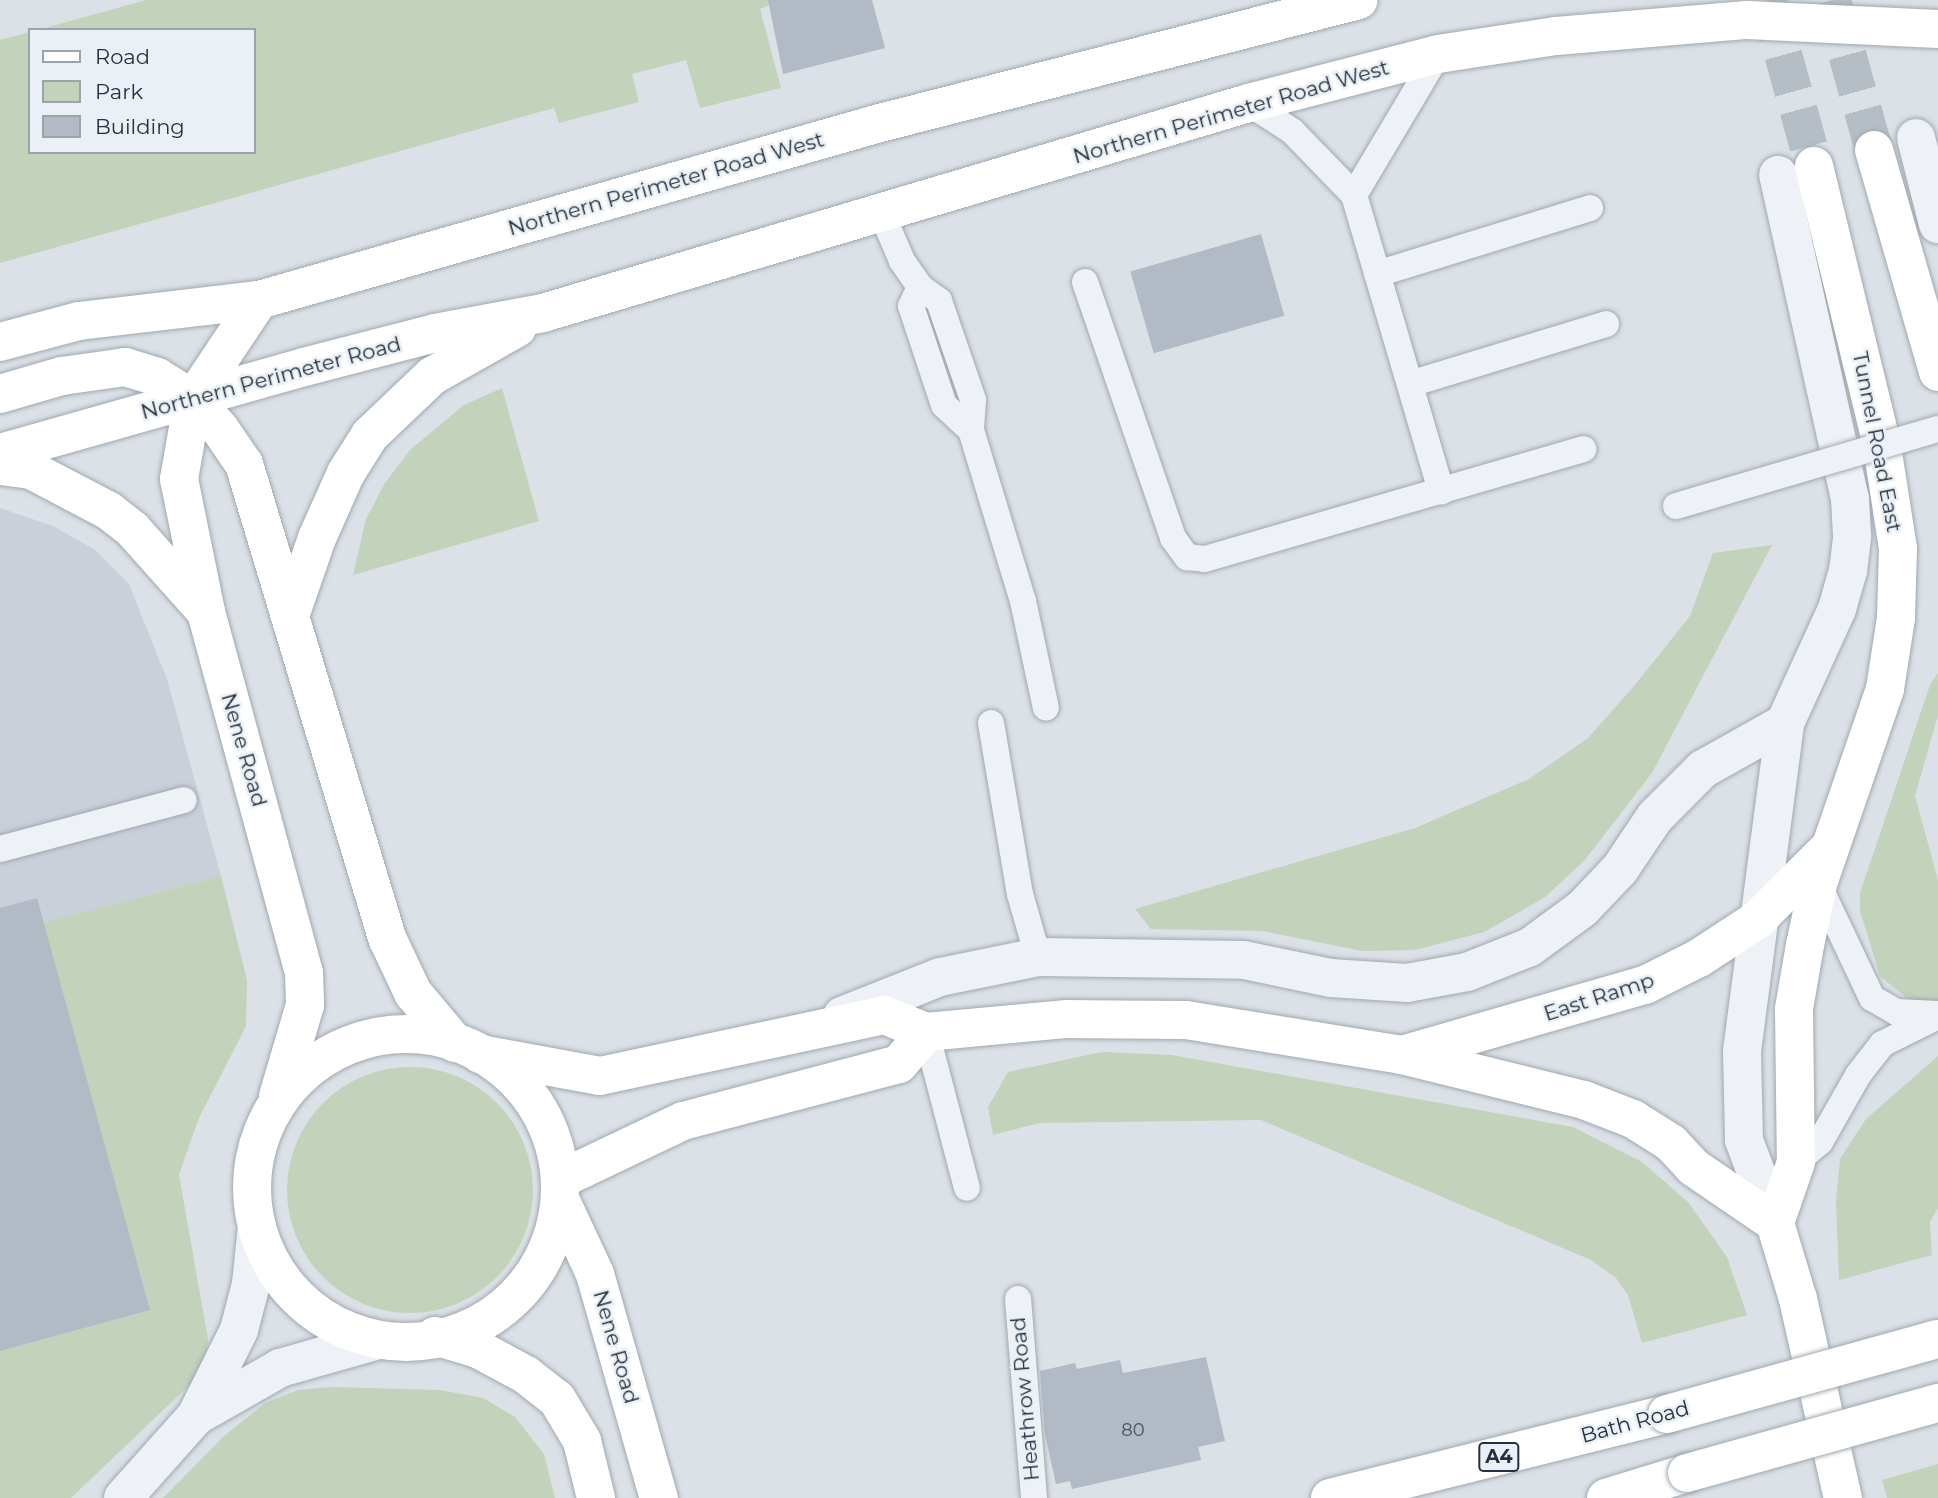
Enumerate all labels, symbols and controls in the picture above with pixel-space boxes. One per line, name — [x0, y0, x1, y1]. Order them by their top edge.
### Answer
legend — [28, 28, 256, 154]
text: Road — [95, 44, 150, 69]
street label: Northern Perimeter Road West — [1070, 55, 1392, 169]
text: Park — [95, 79, 143, 104]
text: Building — [95, 114, 185, 139]
street label: Northern Perimeter Road West — [505, 127, 827, 241]
street label: Northern Perimeter Road — [138, 331, 404, 425]
street label: Tunnel Road East — [1847, 350, 1907, 534]
street label: Nene Road — [216, 690, 272, 810]
street label: East Ramp — [1541, 967, 1657, 1027]
street label: Nene Road — [588, 1287, 644, 1407]
street label: Heathrow Road — [1005, 1316, 1045, 1482]
street label: Bath Road — [1578, 1395, 1692, 1449]
house number: 80 — [1121, 1419, 1145, 1441]
road number: A4 — [1478, 1442, 1520, 1472]

